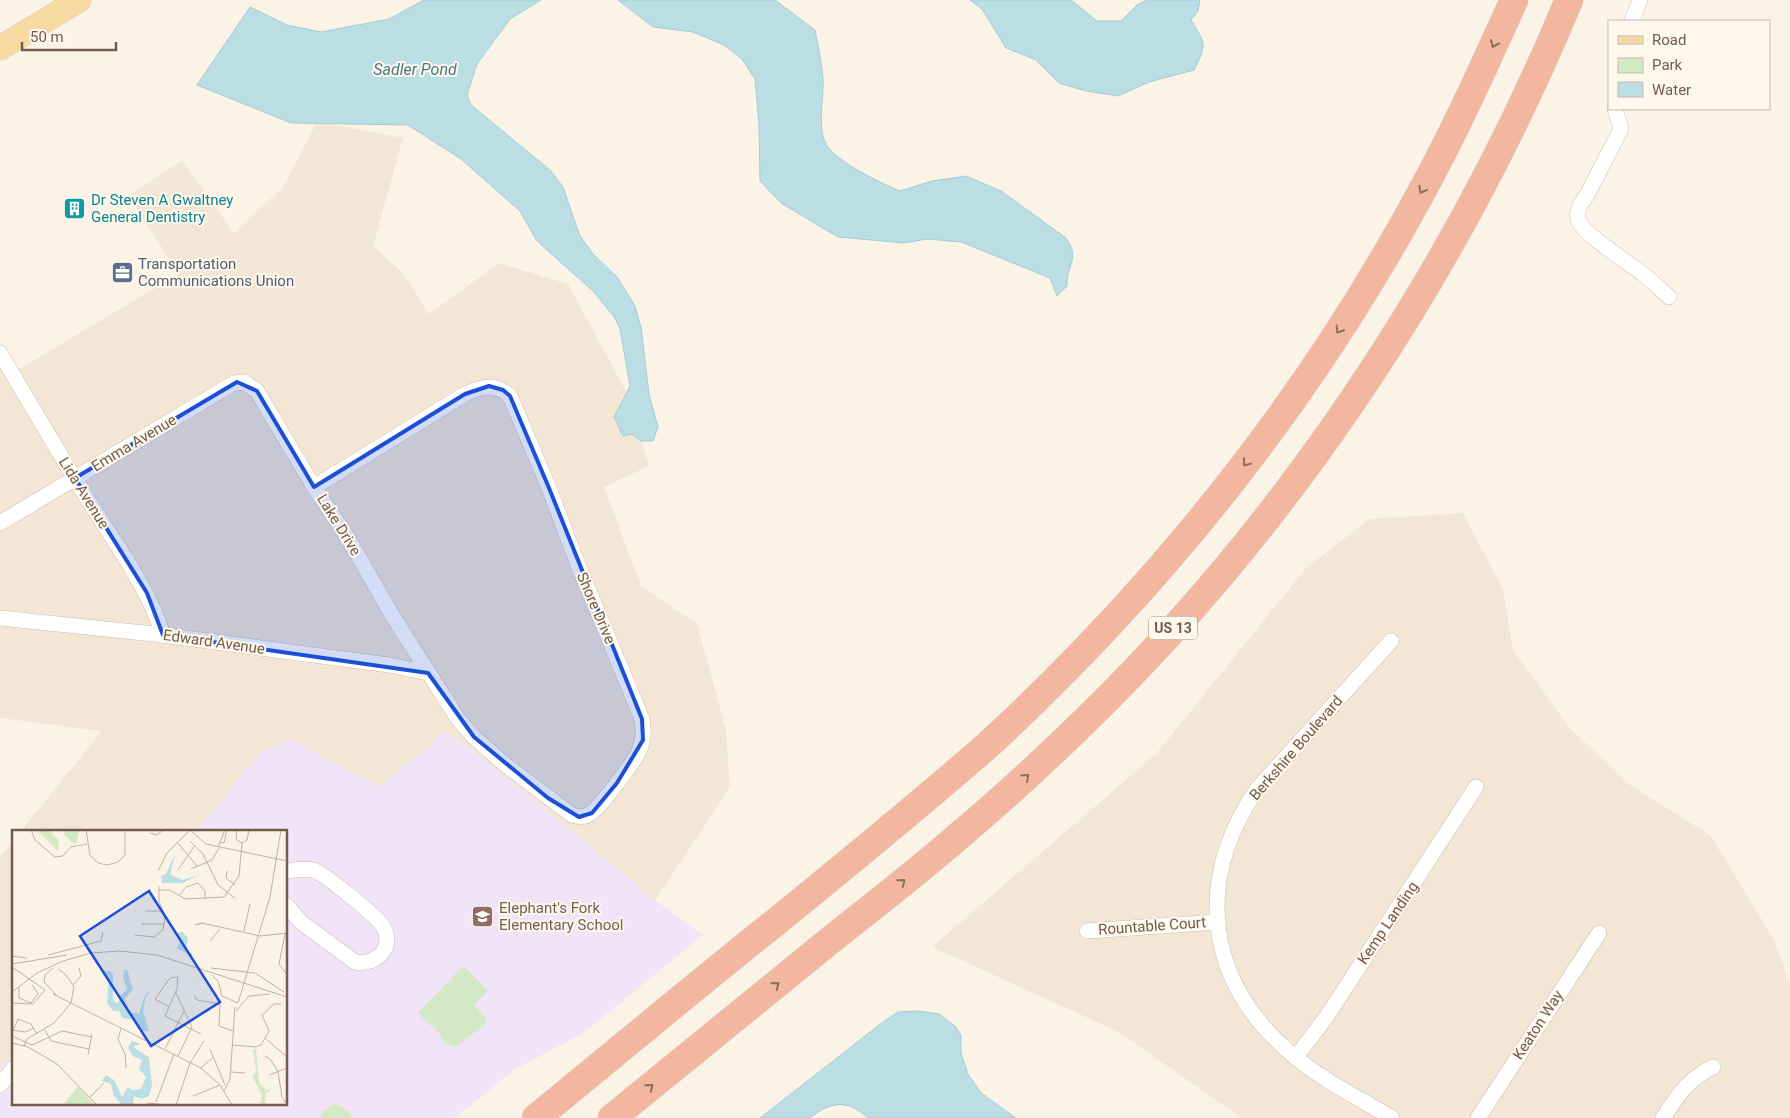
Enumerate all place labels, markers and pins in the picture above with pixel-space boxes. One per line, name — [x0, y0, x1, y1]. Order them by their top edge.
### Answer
place label: Dr Steven A Gwaltney General Dentistry — [91, 191, 233, 226]
building icon: Dr Steven A Gwaltney General Dentistry — [63, 197, 87, 221]
place label: Transportation Communications Union — [138, 255, 294, 290]
office icon: Transportation Communications Union — [110, 261, 134, 285]
place label: Elephant's Fork Elementary School — [499, 899, 623, 934]
school or university icon: Elephant's Fork Elementary School — [471, 905, 495, 929]

